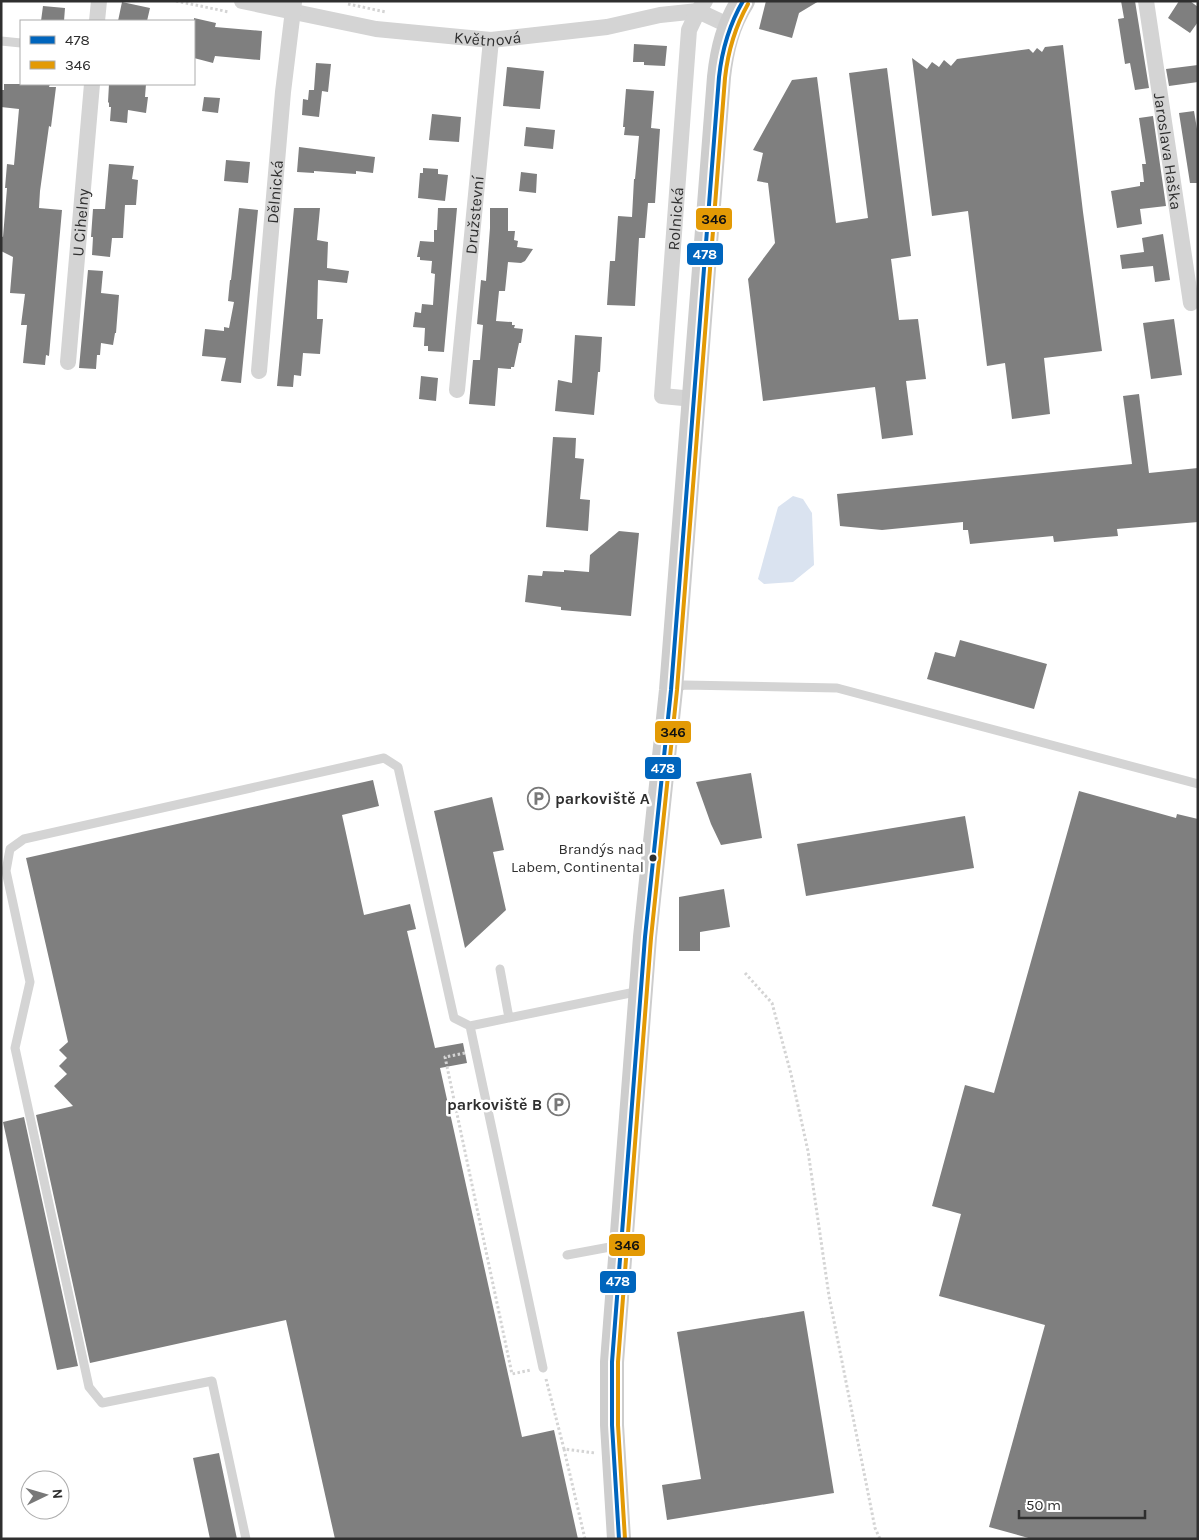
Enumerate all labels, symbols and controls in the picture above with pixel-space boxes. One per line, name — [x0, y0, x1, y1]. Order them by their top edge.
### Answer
legend — [20, 20, 195, 85]
street label: Květnová — [453, 27, 522, 50]
text: 478 — [65, 31, 90, 49]
text: 346 — [65, 56, 91, 74]
street label: Jaroslava Haška — [1150, 92, 1186, 211]
street label: Dělnická — [262, 159, 287, 224]
street label: Družstevní — [461, 174, 487, 255]
street label: Rolnická — [663, 186, 687, 251]
street label: U Cihelny — [68, 187, 92, 257]
line badge: 346 — [695, 207, 733, 231]
text: 346 — [701, 211, 727, 228]
line badge: 478 — [686, 242, 724, 266]
text: 478 — [693, 246, 717, 263]
line badge: 346 — [654, 720, 692, 744]
text: 346 — [660, 724, 686, 741]
line badge: 478 — [644, 756, 682, 780]
text: 478 — [651, 760, 675, 777]
parking icon: parkoviště A — [527, 786, 551, 810]
place label: parkoviště A — [555, 789, 650, 808]
place label: Brandýs nad Labem, Continental — [511, 840, 644, 876]
marker: Brandýs nad Labem, Continental — [648, 853, 658, 863]
parking icon: parkoviště B — [546, 1092, 570, 1116]
place label: parkoviště B — [447, 1095, 542, 1114]
line badge: 346 — [608, 1233, 646, 1257]
text: 346 — [614, 1237, 640, 1254]
line badge: 478 — [599, 1270, 637, 1294]
text: 478 — [606, 1273, 630, 1290]
north arrow — [20, 1470, 70, 1520]
text: N — [49, 1488, 66, 1500]
scale bar — [1019, 1488, 1145, 1520]
text: 50 m — [1026, 1496, 1061, 1514]

